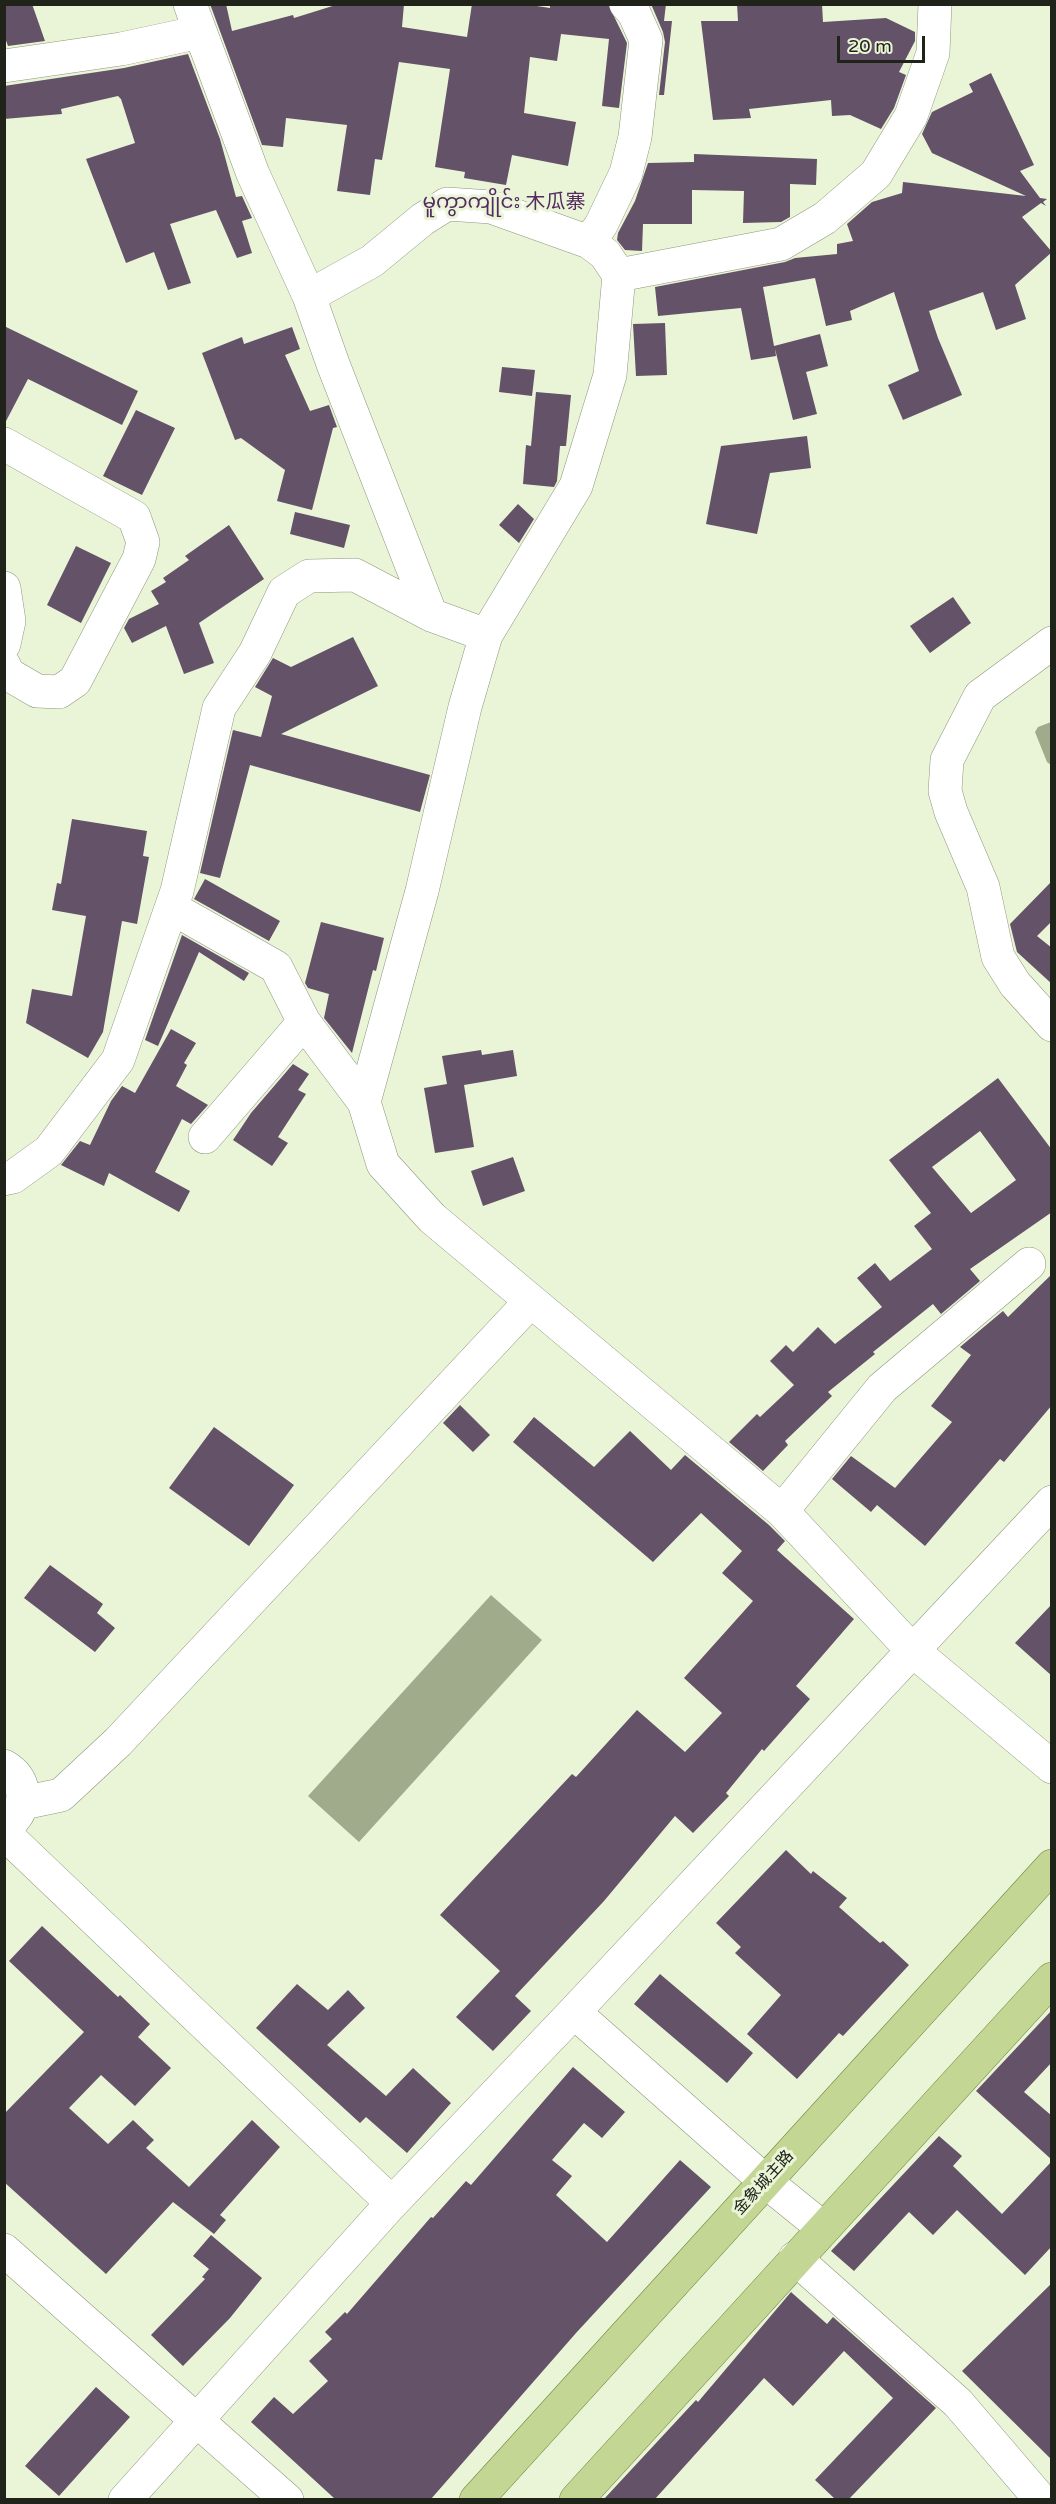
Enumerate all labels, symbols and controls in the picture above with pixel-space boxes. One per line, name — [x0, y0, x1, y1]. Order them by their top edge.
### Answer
scale bar — [840, 24, 928, 62]
text: 20 m — [848, 35, 892, 57]
district label: မူကွာကျိုင်း 木瓜寨 — [422, 191, 586, 215]
street label: 金象城主路 — [730, 2147, 798, 2219]

